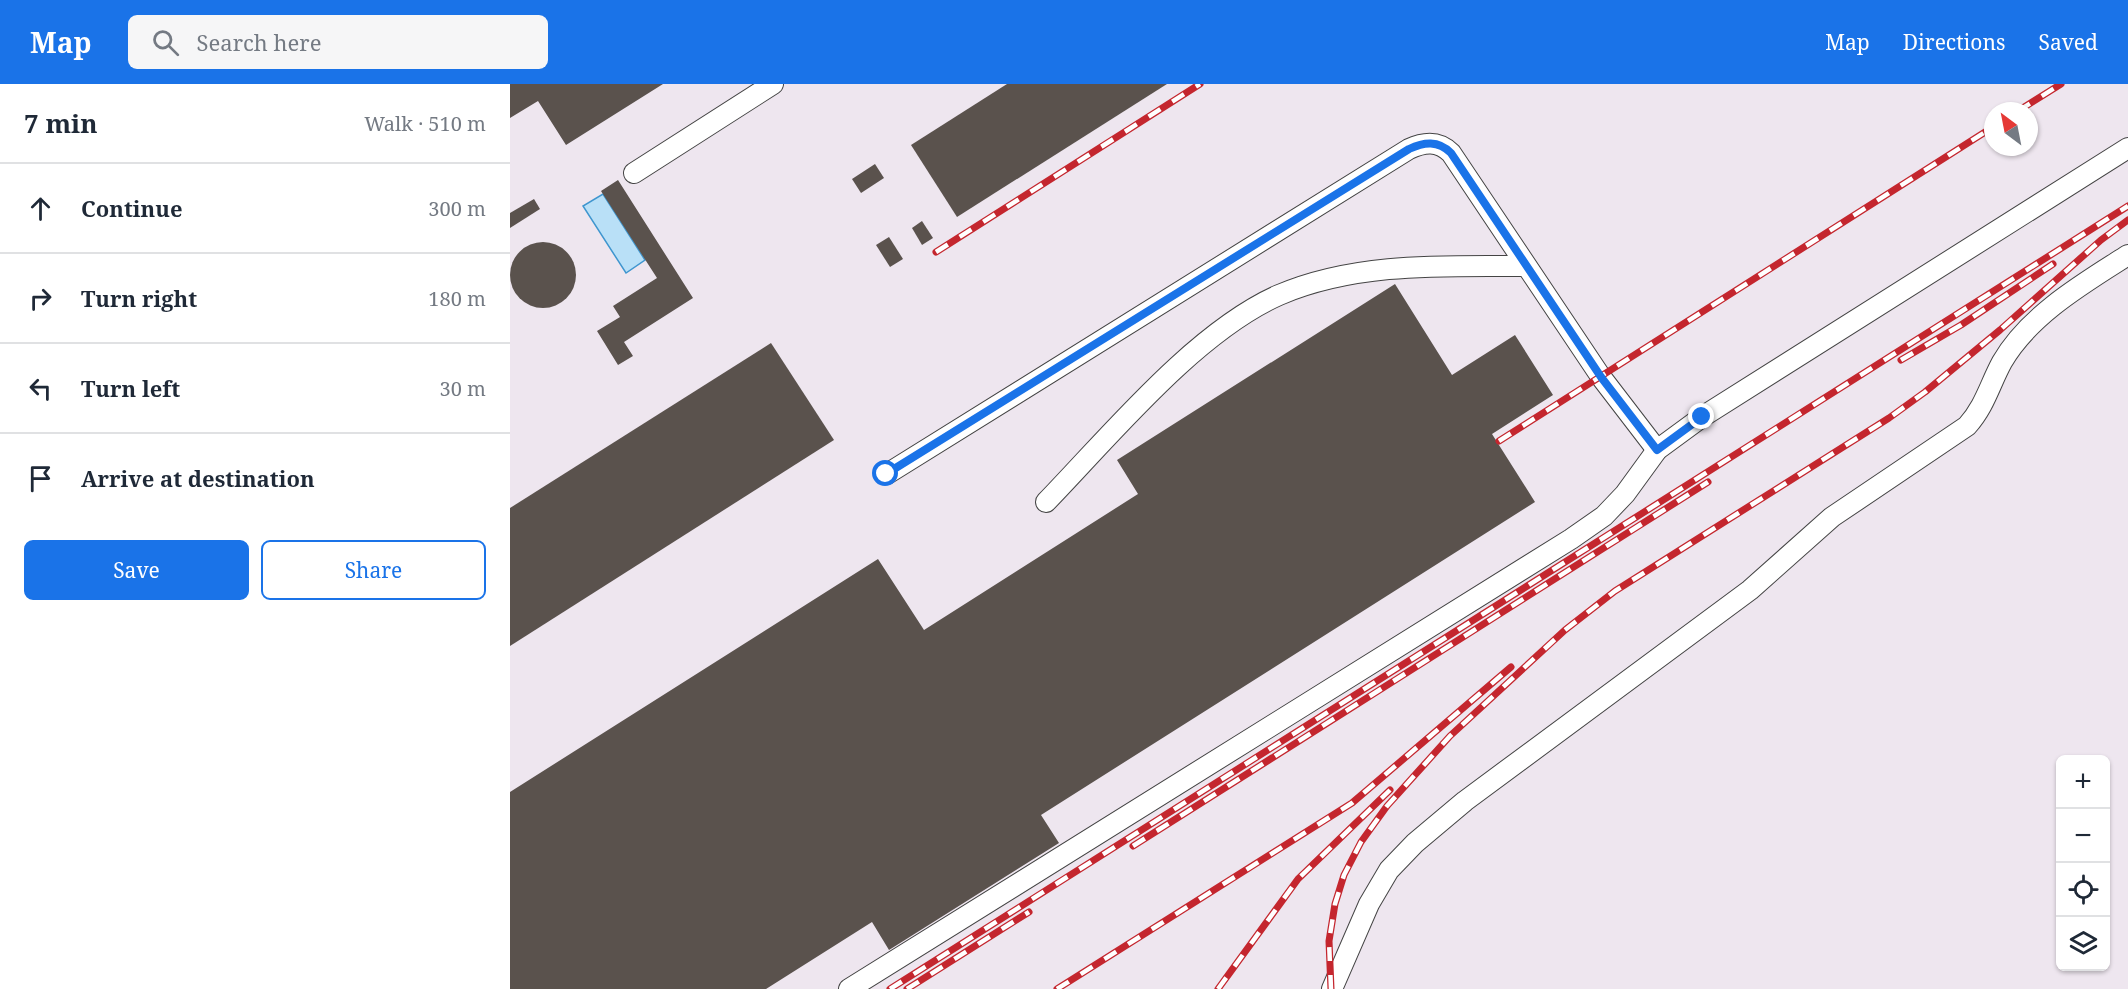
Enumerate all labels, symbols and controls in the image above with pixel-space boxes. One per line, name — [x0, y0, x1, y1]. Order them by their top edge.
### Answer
search box — [128, 15, 548, 69]
text: Map — [30, 23, 92, 61]
icon: search — [149, 26, 182, 59]
text: Search here — [197, 27, 321, 57]
text: Map — [1825, 28, 1870, 56]
text: Directions — [1903, 28, 2005, 56]
text: Saved — [2038, 28, 2098, 56]
north arrow — [1984, 102, 2038, 156]
text: 7 min — [24, 105, 98, 141]
text: Walk · 510 m — [364, 110, 486, 137]
icon: ahead — [24, 192, 57, 225]
text: Continue — [81, 193, 183, 223]
text: 300 m — [428, 195, 486, 222]
icon: right — [24, 282, 57, 315]
text: Turn right — [81, 283, 197, 313]
text: 180 m — [428, 285, 486, 312]
icon: left — [24, 372, 57, 405]
text: Turn left — [81, 373, 180, 403]
text: 30 m — [440, 375, 486, 402]
route end — [1688, 403, 1714, 429]
route start — [872, 460, 898, 486]
icon: arrive — [24, 462, 57, 495]
text: Arrive at destination — [81, 463, 315, 493]
button: Save — [24, 540, 249, 600]
button: Share — [261, 540, 486, 600]
map controls — [2056, 755, 2110, 971]
button: + — [2056, 755, 2110, 809]
button: − — [2056, 809, 2110, 863]
button: locate — [2056, 863, 2110, 917]
button: layers — [2056, 917, 2110, 971]

